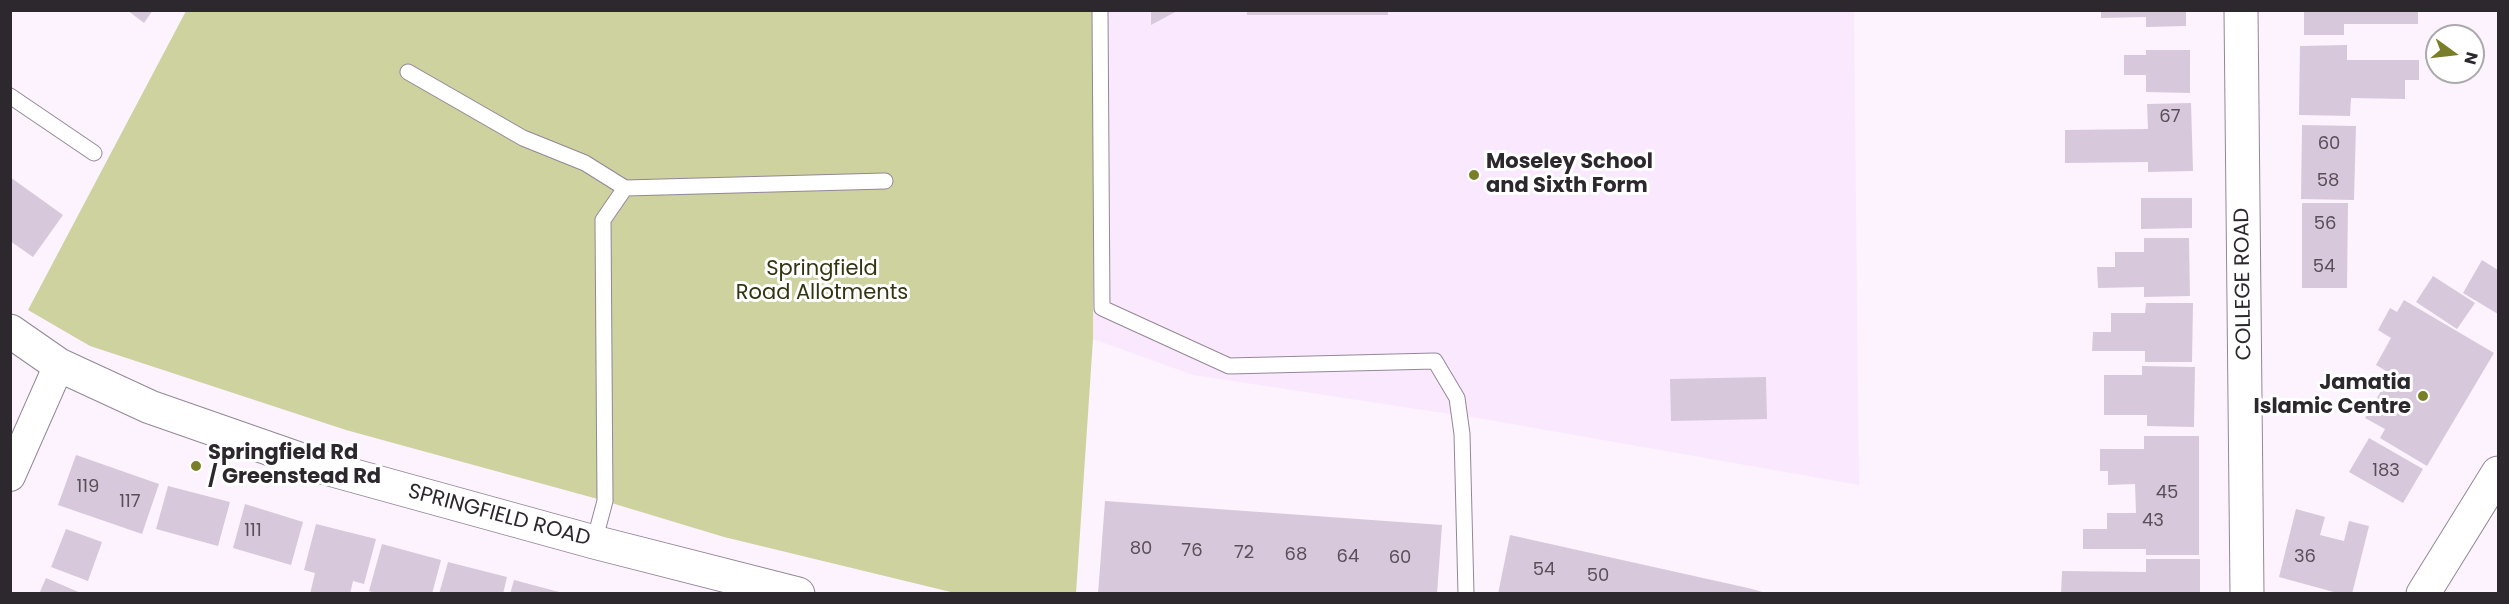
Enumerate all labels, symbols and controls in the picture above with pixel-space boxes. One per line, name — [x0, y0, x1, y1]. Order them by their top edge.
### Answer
north arrow — [2425, 24, 2485, 84]
text: N — [2458, 49, 2484, 67]
house number: 67 — [2159, 106, 2181, 128]
house number: 60 — [2318, 133, 2340, 155]
place label: Moseley School and Sixth Form — [1486, 150, 1653, 200]
marker: Moseley School and Sixth Form — [1467, 168, 1481, 182]
house number: 58 — [2317, 170, 2339, 192]
street label: COLLEGE ROAD — [2230, 207, 2258, 361]
house number: 56 — [2314, 213, 2336, 235]
house number: 54 — [2313, 256, 2335, 278]
park label: Springfield Road Allotments — [736, 257, 908, 307]
place label: Jamatia Islamic Centre — [2254, 371, 2411, 421]
marker: Jamatia Islamic Centre — [2416, 389, 2430, 403]
place label: Springfield Rd / Greenstead Rd — [208, 441, 381, 491]
marker: Springfield Rd / Greenstead Rd — [189, 459, 203, 473]
house number: 183 — [2372, 460, 2400, 482]
house number: 119 — [77, 476, 99, 498]
street label: SPRINGFIELD ROAD — [405, 480, 593, 552]
house number: 45 — [2156, 482, 2178, 504]
house number: 117 — [119, 491, 141, 513]
house number: 43 — [2142, 510, 2164, 532]
house number: 111 — [244, 520, 262, 542]
house number: 80 — [1130, 538, 1152, 560]
house number: 76 — [1181, 540, 1203, 562]
house number: 72 — [1234, 542, 1254, 564]
house number: 68 — [1285, 544, 1307, 566]
house number: 64 — [1337, 546, 1359, 568]
house number: 36 — [2294, 546, 2316, 568]
house number: 60 — [1389, 547, 1411, 569]
house number: 54 — [1533, 559, 1555, 581]
house number: 50 — [1587, 565, 1609, 587]

